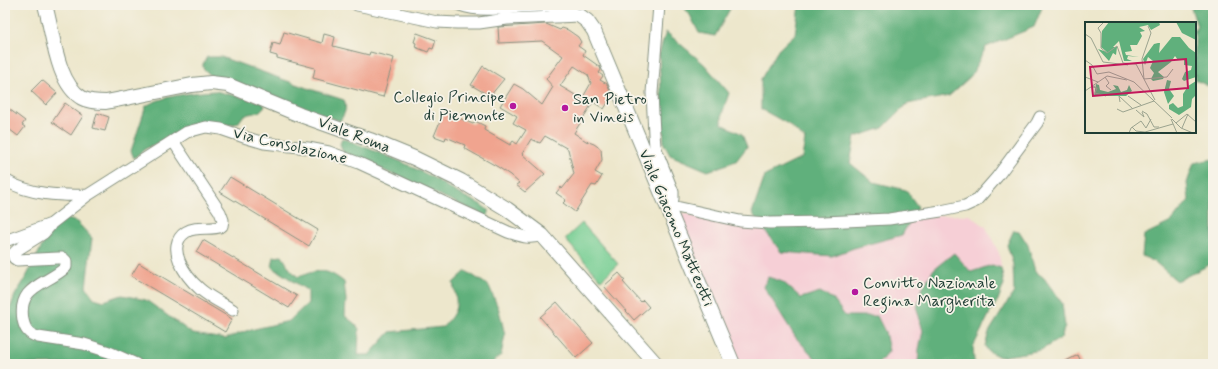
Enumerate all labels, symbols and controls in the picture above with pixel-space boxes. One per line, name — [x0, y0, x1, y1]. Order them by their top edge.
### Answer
inset map — [1085, 22, 1196, 133]
place label: Collegio Principe di Piemonte — [393, 87, 505, 126]
place label: San Pietro in Vineis — [573, 89, 647, 128]
marker: Collegio Principe di Piemonte — [508, 101, 518, 111]
marker: San Pietro in Vineis — [560, 103, 570, 113]
street label: Viale Roma — [315, 112, 393, 158]
street label: Via Consolazione — [231, 123, 349, 169]
street label: Viale Giacomo Matteotti — [633, 146, 719, 310]
place label: Convitto Nazionale Regina Margherita — [863, 273, 997, 313]
marker: Convitto Nazionale Regina Margherita — [850, 287, 860, 297]

